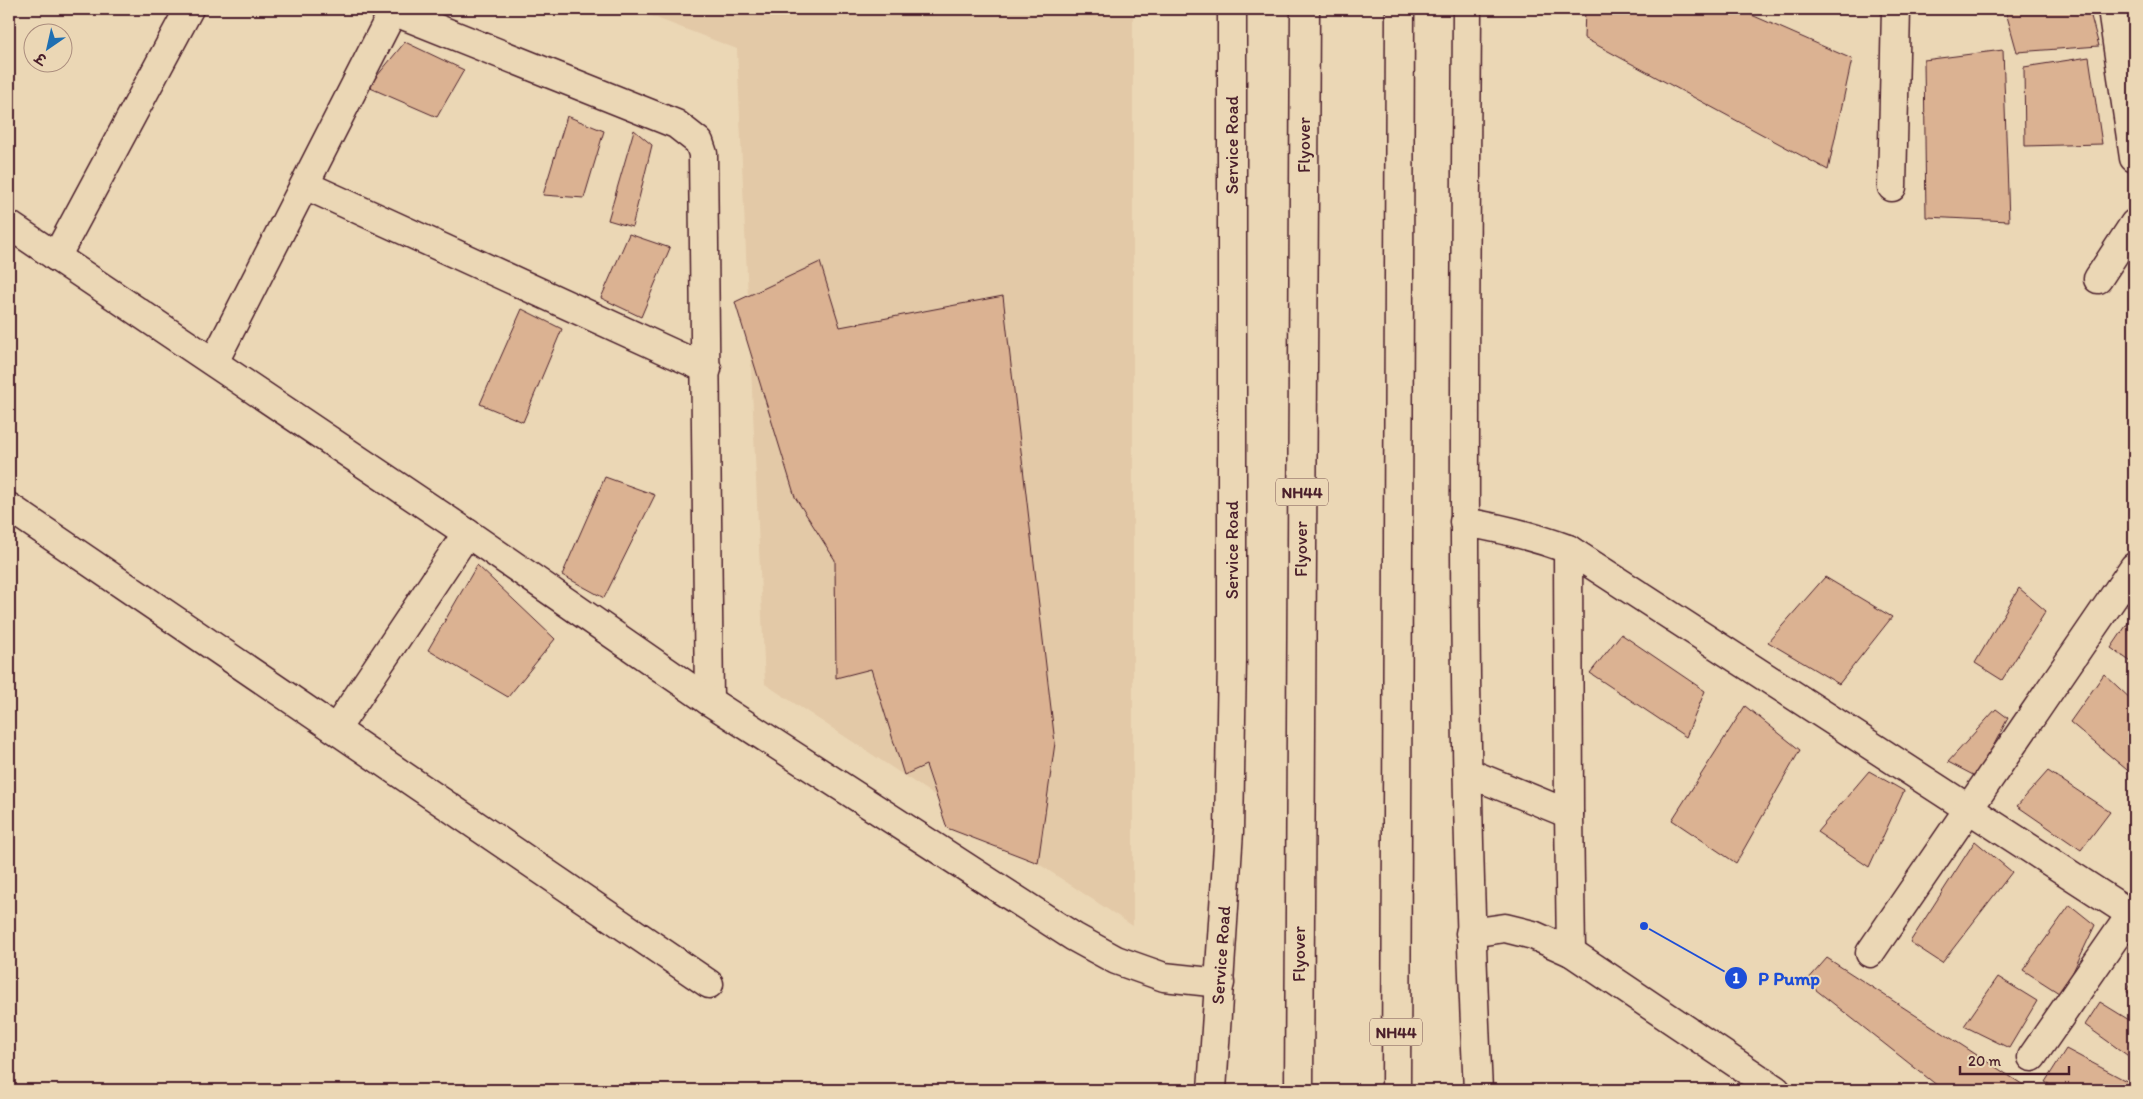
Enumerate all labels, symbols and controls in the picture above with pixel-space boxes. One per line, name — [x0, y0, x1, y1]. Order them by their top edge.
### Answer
north arrow — [22, 22, 72, 72]
text: उ — [31, 48, 51, 69]
street label: Service Road — [1221, 96, 1243, 194]
street label: Flyover — [1293, 116, 1315, 173]
road number: NH44 — [1276, 478, 1328, 506]
street label: Service Road — [1221, 501, 1243, 599]
street label: Flyover — [1290, 520, 1312, 577]
street label: Service Road — [1207, 905, 1235, 1005]
street label: Flyover — [1288, 925, 1310, 982]
callout: P Pump — [1723, 961, 1830, 995]
text: P Pump — [1758, 967, 1820, 990]
text: 1 — [1733, 969, 1740, 987]
road number: NH44 — [1370, 1019, 1422, 1046]
scale bar — [1960, 1044, 2069, 1076]
text: 20 m — [1968, 1052, 2002, 1070]

